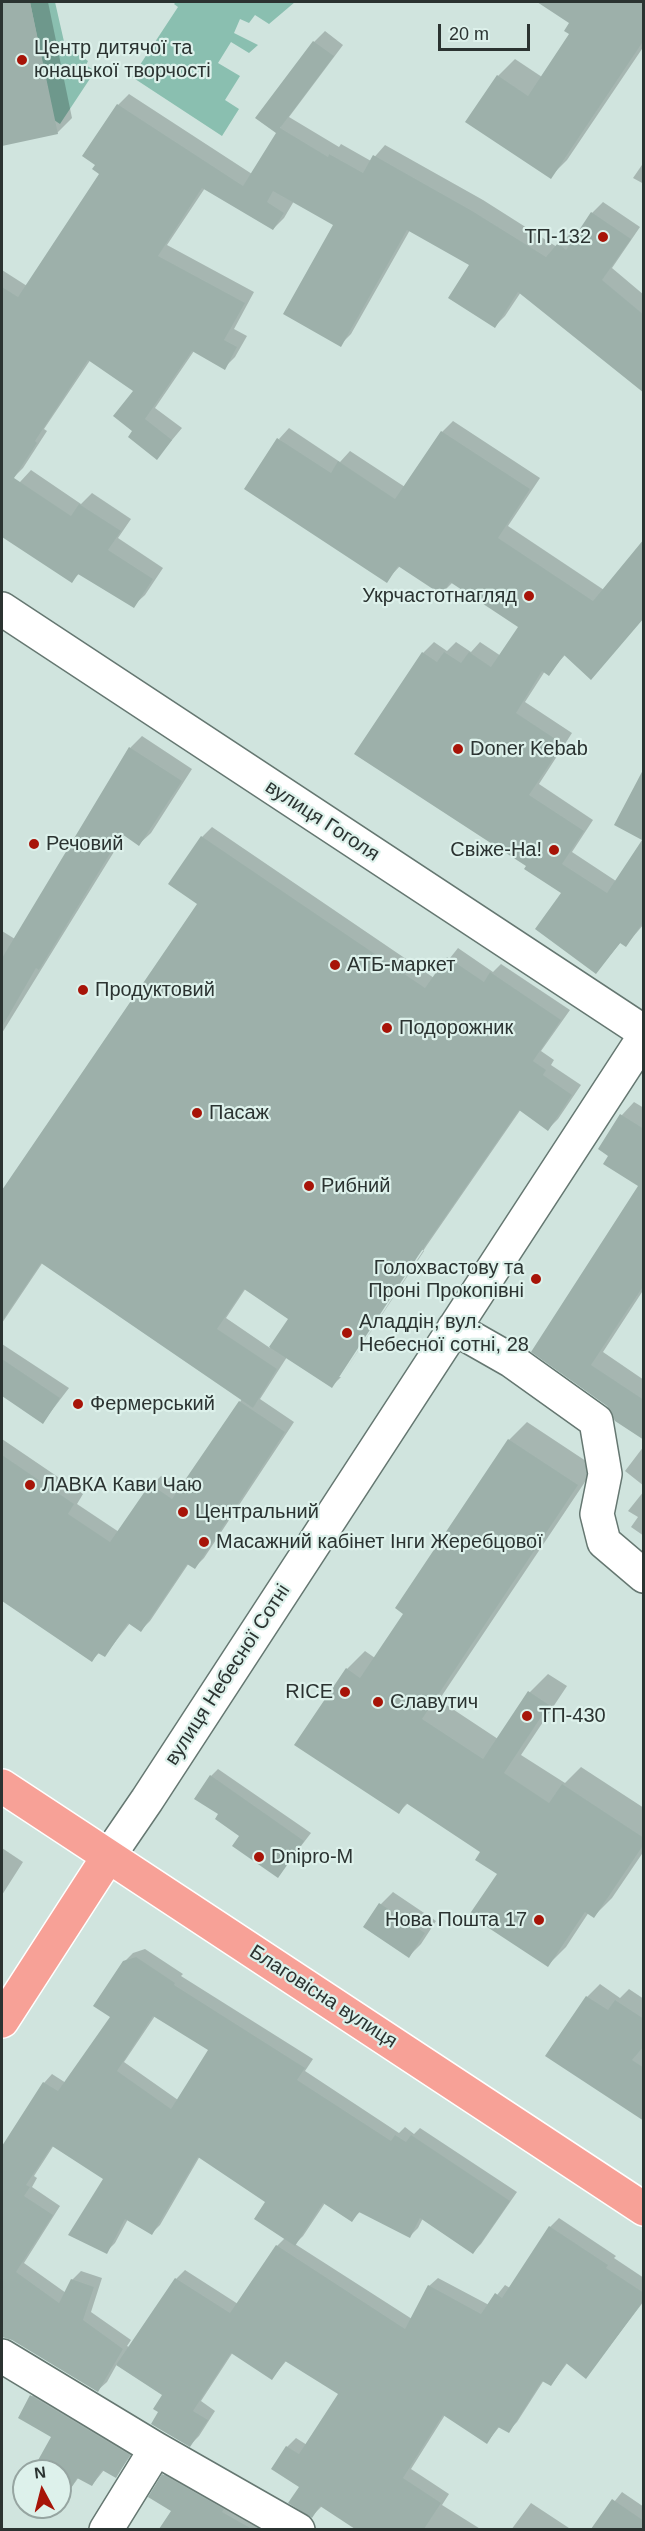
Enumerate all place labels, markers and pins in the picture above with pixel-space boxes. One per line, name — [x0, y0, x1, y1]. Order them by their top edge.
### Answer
place label: Центр дитячої та юнацької творчості — [34, 36, 211, 83]
marker: Центр дитячої та юнацької творчості — [15, 53, 29, 67]
place label: ТП-132 — [524, 225, 591, 249]
marker: ТП-132 — [596, 230, 610, 244]
place label: Укрчастотнагляд — [362, 584, 517, 608]
marker: Укрчастотнагляд — [522, 589, 536, 603]
place label: Doner Kebab — [470, 737, 588, 761]
marker: Doner Kebab — [451, 742, 465, 756]
place label: Речовий — [46, 832, 123, 856]
marker: Речовий — [27, 837, 41, 851]
place label: Свіже-На! — [450, 838, 542, 862]
marker: Свіже-На! — [547, 843, 561, 857]
place label: АТБ-маркет — [347, 953, 455, 977]
marker: АТБ-маркет — [328, 958, 342, 972]
place label: Продуктовий — [95, 978, 215, 1002]
marker: Продуктовий — [76, 983, 90, 997]
place label: Подорожник — [399, 1016, 513, 1040]
marker: Подорожник — [380, 1021, 394, 1035]
place label: Пасаж — [209, 1101, 269, 1125]
marker: Пасаж — [190, 1106, 204, 1120]
place label: Рибний — [321, 1174, 390, 1198]
marker: Рибний — [302, 1179, 316, 1193]
place label: Голохвастову та Проні Прокопівні — [368, 1256, 524, 1303]
marker: Голохвастову та Проні Прокопівні — [529, 1272, 543, 1286]
place label: Аладдін, вул. Небесної сотні, 28 — [359, 1310, 529, 1357]
marker: Аладдін, вул. Небесної сотні, 28 — [340, 1326, 354, 1340]
place label: Фермерський — [90, 1392, 215, 1416]
marker: Фермерський — [71, 1397, 85, 1411]
place label: ЛАВКА Кави Чаю — [42, 1473, 202, 1497]
marker: ЛАВКА Кави Чаю — [23, 1478, 37, 1492]
place label: Центральний — [195, 1500, 319, 1524]
marker: Центральний — [176, 1505, 190, 1519]
place label: Масажний кабінет Інги Жеребцової — [216, 1530, 543, 1554]
marker: Масажний кабінет Інги Жеребцової — [197, 1535, 211, 1549]
place label: RICE — [285, 1680, 333, 1704]
marker: RICE — [338, 1685, 352, 1699]
place label: Славутич — [390, 1690, 478, 1714]
marker: Славутич — [371, 1695, 385, 1709]
place label: ТП-430 — [539, 1704, 606, 1728]
marker: ТП-430 — [520, 1709, 534, 1723]
place label: Dnipro-M — [271, 1845, 353, 1869]
marker: Dnipro-M — [252, 1850, 266, 1864]
place label: Нова Пошта 17 — [385, 1908, 527, 1932]
marker: Нова Пошта 17 — [532, 1913, 546, 1927]

